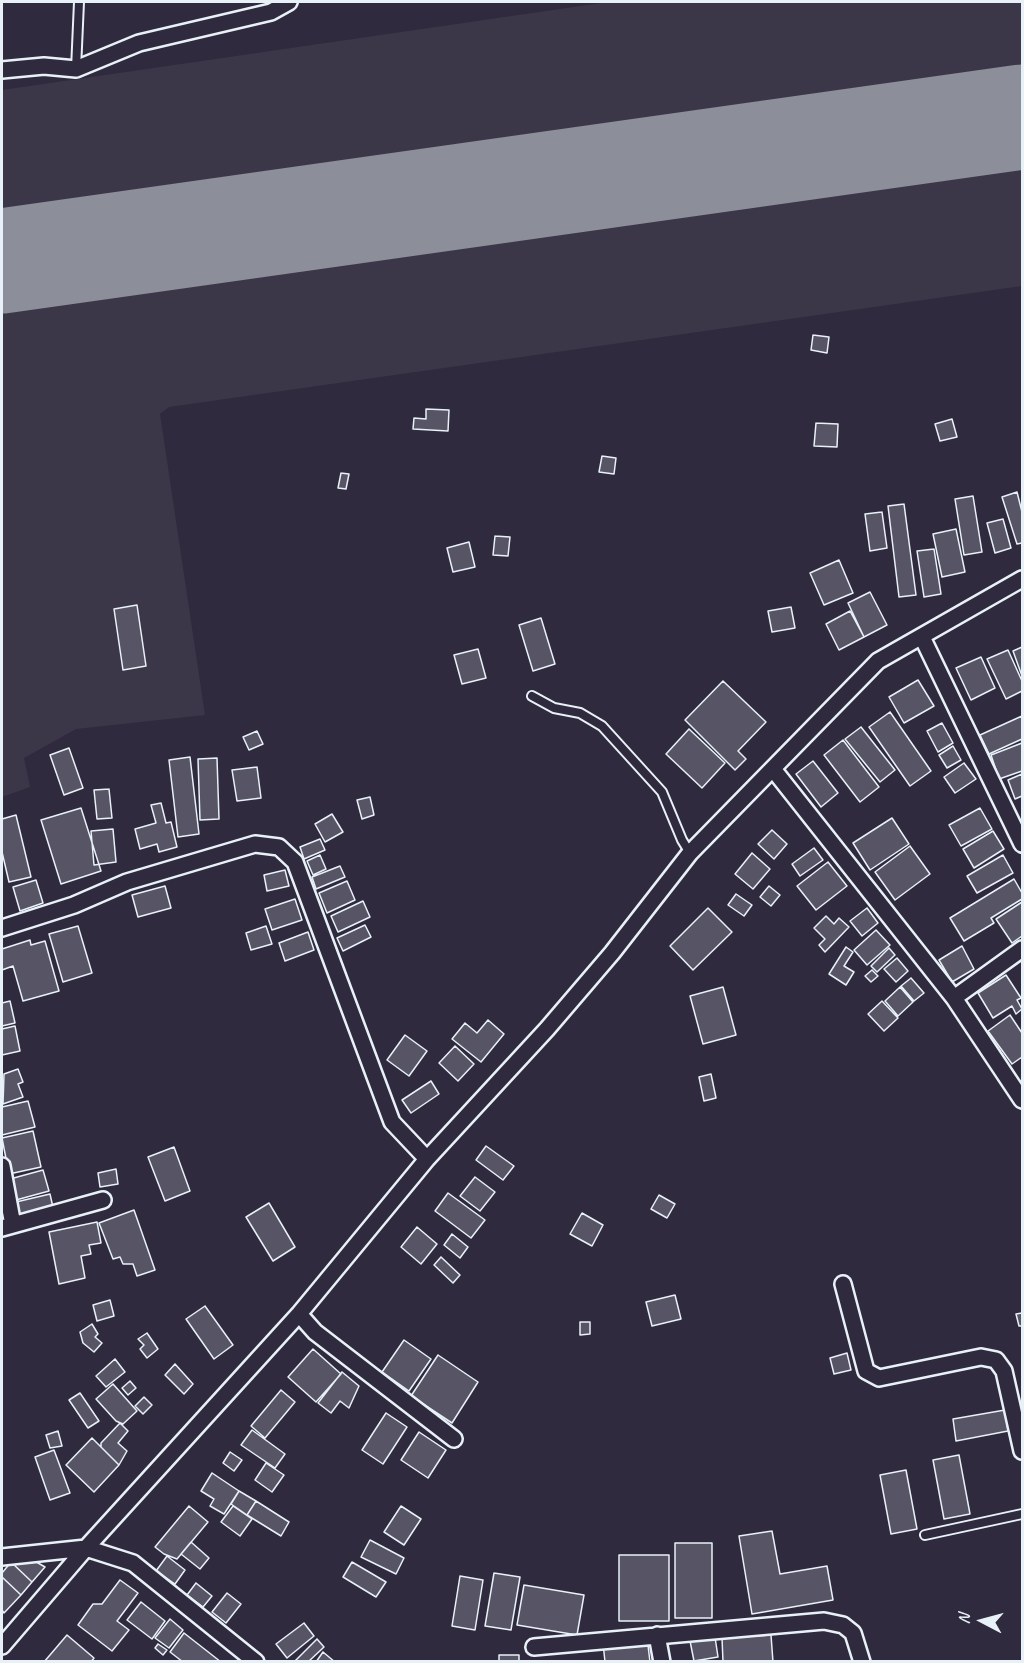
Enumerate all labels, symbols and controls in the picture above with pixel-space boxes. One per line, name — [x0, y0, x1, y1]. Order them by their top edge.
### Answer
north arrow — [952, 1591, 1012, 1651]
text: N — [954, 1613, 975, 1625]

